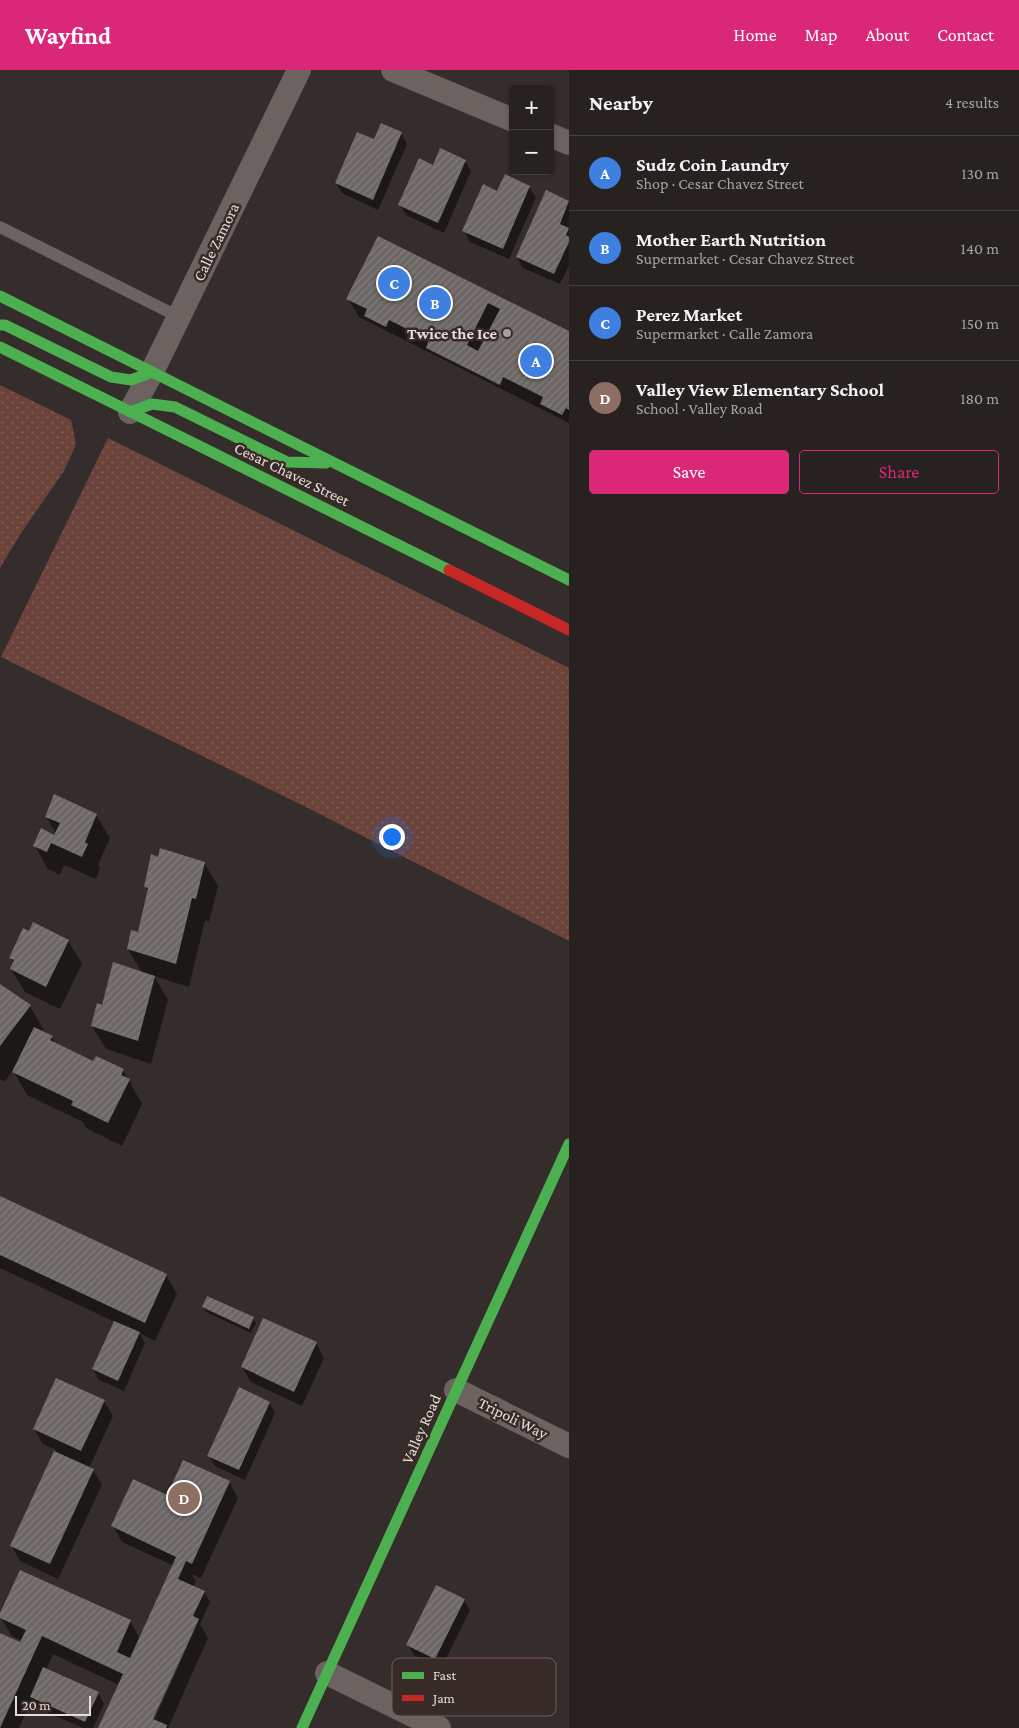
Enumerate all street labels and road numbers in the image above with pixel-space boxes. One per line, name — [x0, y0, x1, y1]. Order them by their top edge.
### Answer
street label: Calle Zamora — [190, 200, 242, 284]
street label: Cesar Chavez Street — [232, 439, 353, 509]
street label: Valley Road — [398, 1391, 445, 1467]
street label: Tripoli Way — [475, 1394, 551, 1443]

